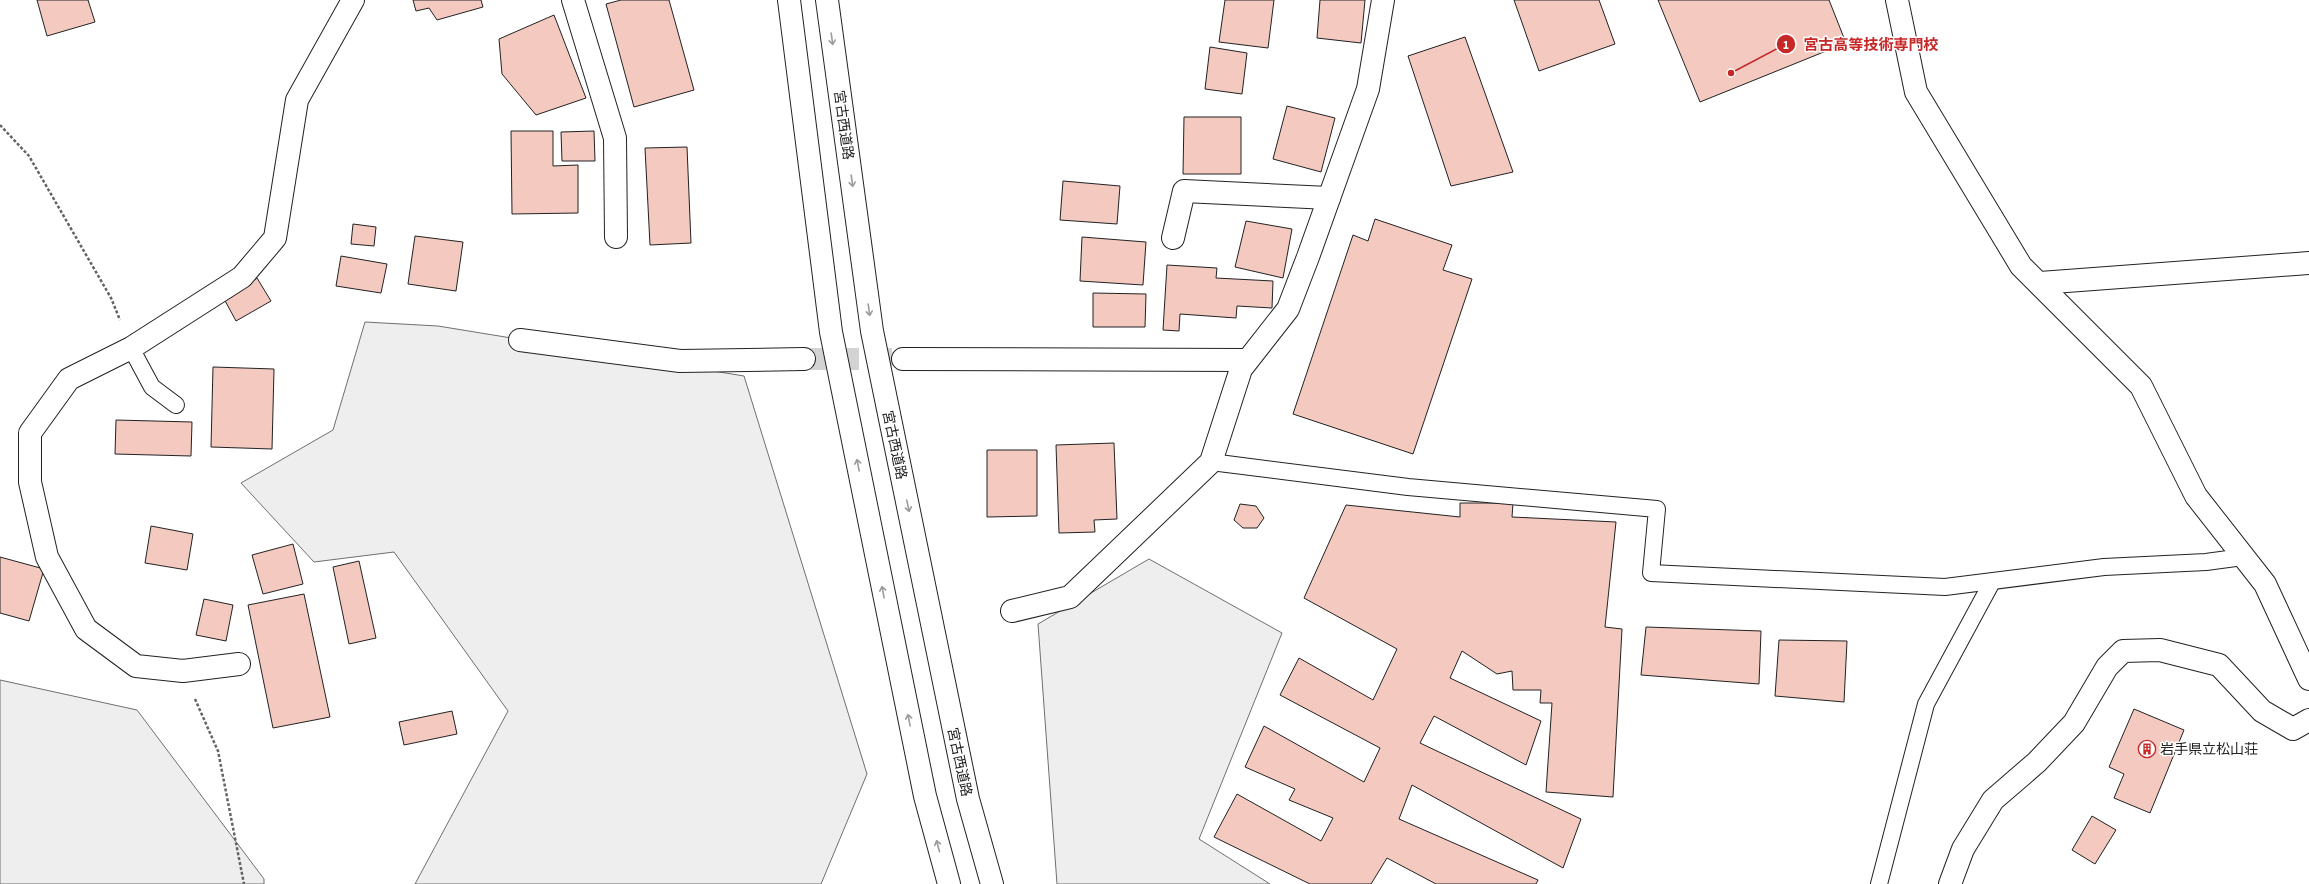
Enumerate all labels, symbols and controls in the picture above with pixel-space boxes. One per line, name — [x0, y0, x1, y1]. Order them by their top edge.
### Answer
callout: 宮古高等技術専門校 — [1776, 31, 1947, 58]
one-way arrow — [828, 32, 836, 45]
text: 宮古高等技術専門校 — [1803, 35, 1939, 56]
text: 1 — [1783, 37, 1789, 54]
street label: 宮古西道路 — [828, 89, 858, 161]
one-way arrow — [848, 174, 855, 187]
one-way arrow — [865, 303, 873, 316]
street label: 宮古西道路 — [877, 409, 911, 482]
one-way arrow — [853, 459, 861, 472]
one-way arrow — [904, 500, 912, 513]
one-way arrow — [879, 586, 887, 599]
one-way arrow — [905, 714, 913, 727]
street label: 宮古西道路 — [942, 726, 976, 799]
building icon: 岩手県立松山荘 — [2137, 739, 2157, 759]
place label: 岩手県立松山荘 — [2160, 740, 2258, 760]
one-way arrow — [934, 840, 942, 853]

